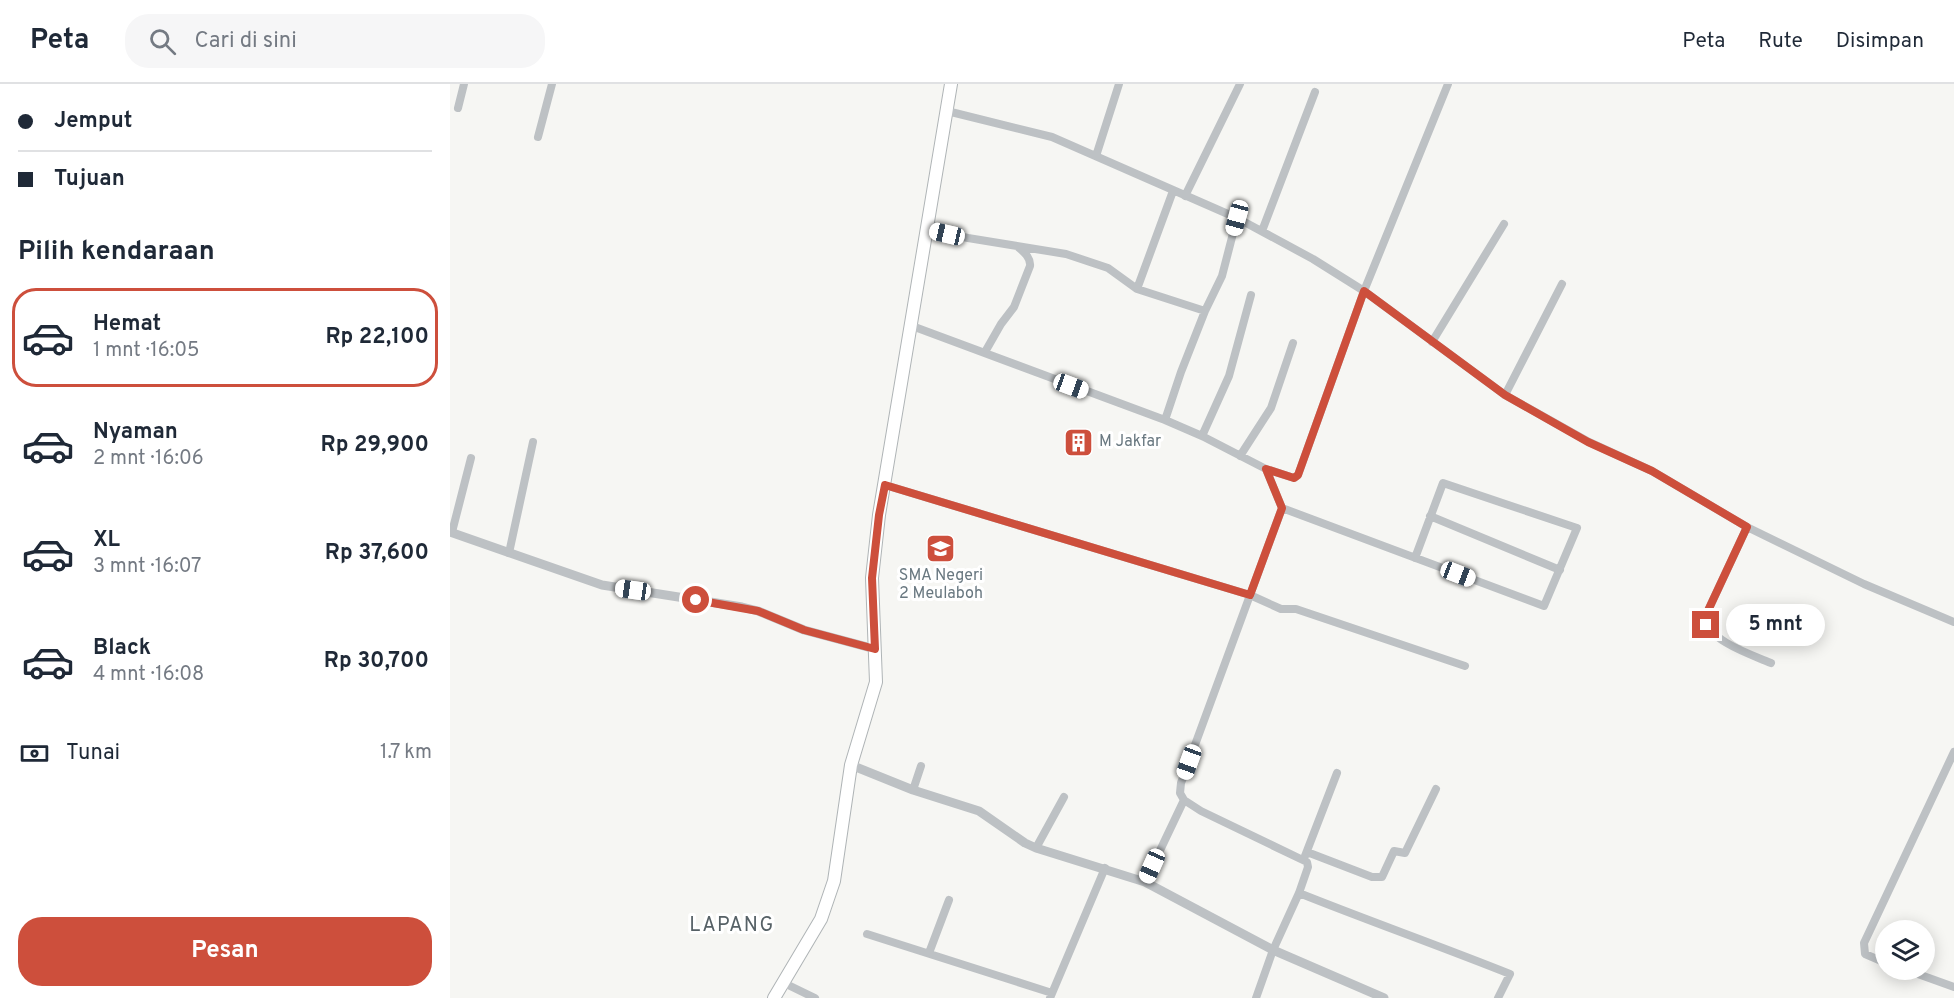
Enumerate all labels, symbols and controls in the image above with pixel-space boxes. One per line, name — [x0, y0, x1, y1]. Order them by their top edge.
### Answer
search box — [125, 14, 545, 68]
text: Peta — [30, 23, 89, 59]
icon: search — [146, 25, 179, 58]
text: Cari di sini — [194, 28, 297, 55]
text: Peta — [1682, 28, 1725, 55]
text: Rute — [1758, 28, 1803, 55]
text: Disimpan — [1836, 28, 1924, 55]
text: Jemput — [54, 108, 132, 135]
text: Tujuan — [54, 166, 125, 193]
car — [1224, 198, 1250, 238]
car — [927, 221, 967, 247]
text: Pilih kendaraan — [18, 235, 215, 269]
icon: car — [21, 311, 75, 365]
text: Hemat — [93, 311, 161, 338]
text: Rp 22,100 — [325, 324, 429, 351]
text: 1 mnt · 16:05 — [93, 338, 199, 364]
car — [1051, 371, 1091, 401]
icon: car — [21, 419, 75, 473]
text: Nyaman — [93, 419, 178, 446]
building icon: M Jakfar — [1062, 426, 1094, 458]
text: Rp 29,900 — [321, 432, 429, 459]
place label: M Jakfar — [1099, 432, 1161, 452]
text: 2 mnt · 16:06 — [93, 446, 204, 472]
icon: car — [21, 527, 75, 581]
text: XL — [93, 527, 120, 554]
school or university icon: SMA Negeri 2 Meulaboh — [925, 532, 957, 564]
text: Rp 37,600 — [325, 540, 429, 567]
text: 3 mnt · 16:07 — [93, 554, 201, 580]
car — [1438, 559, 1478, 589]
place label: SMA Negeri 2 Meulaboh — [899, 566, 983, 604]
car — [614, 579, 652, 601]
route start — [682, 586, 709, 613]
callout: 5 mnt — [1727, 604, 1826, 646]
route end — [1692, 611, 1719, 638]
text: 5 mnt — [1748, 612, 1803, 638]
icon: car — [21, 635, 75, 689]
text: Black — [93, 635, 151, 662]
text: Rp 30,700 — [324, 648, 429, 675]
text: 4 mnt · 16:08 — [93, 662, 204, 688]
icon: cash — [18, 737, 51, 770]
text: Tunai — [66, 740, 120, 767]
text: 1.7 km — [380, 740, 432, 766]
car — [1174, 742, 1204, 782]
car — [1136, 846, 1168, 886]
district label: LAPANG — [689, 913, 775, 939]
button: Pesan — [18, 917, 432, 986]
map controls — [1875, 920, 1935, 980]
button: layers — [1875, 920, 1935, 980]

